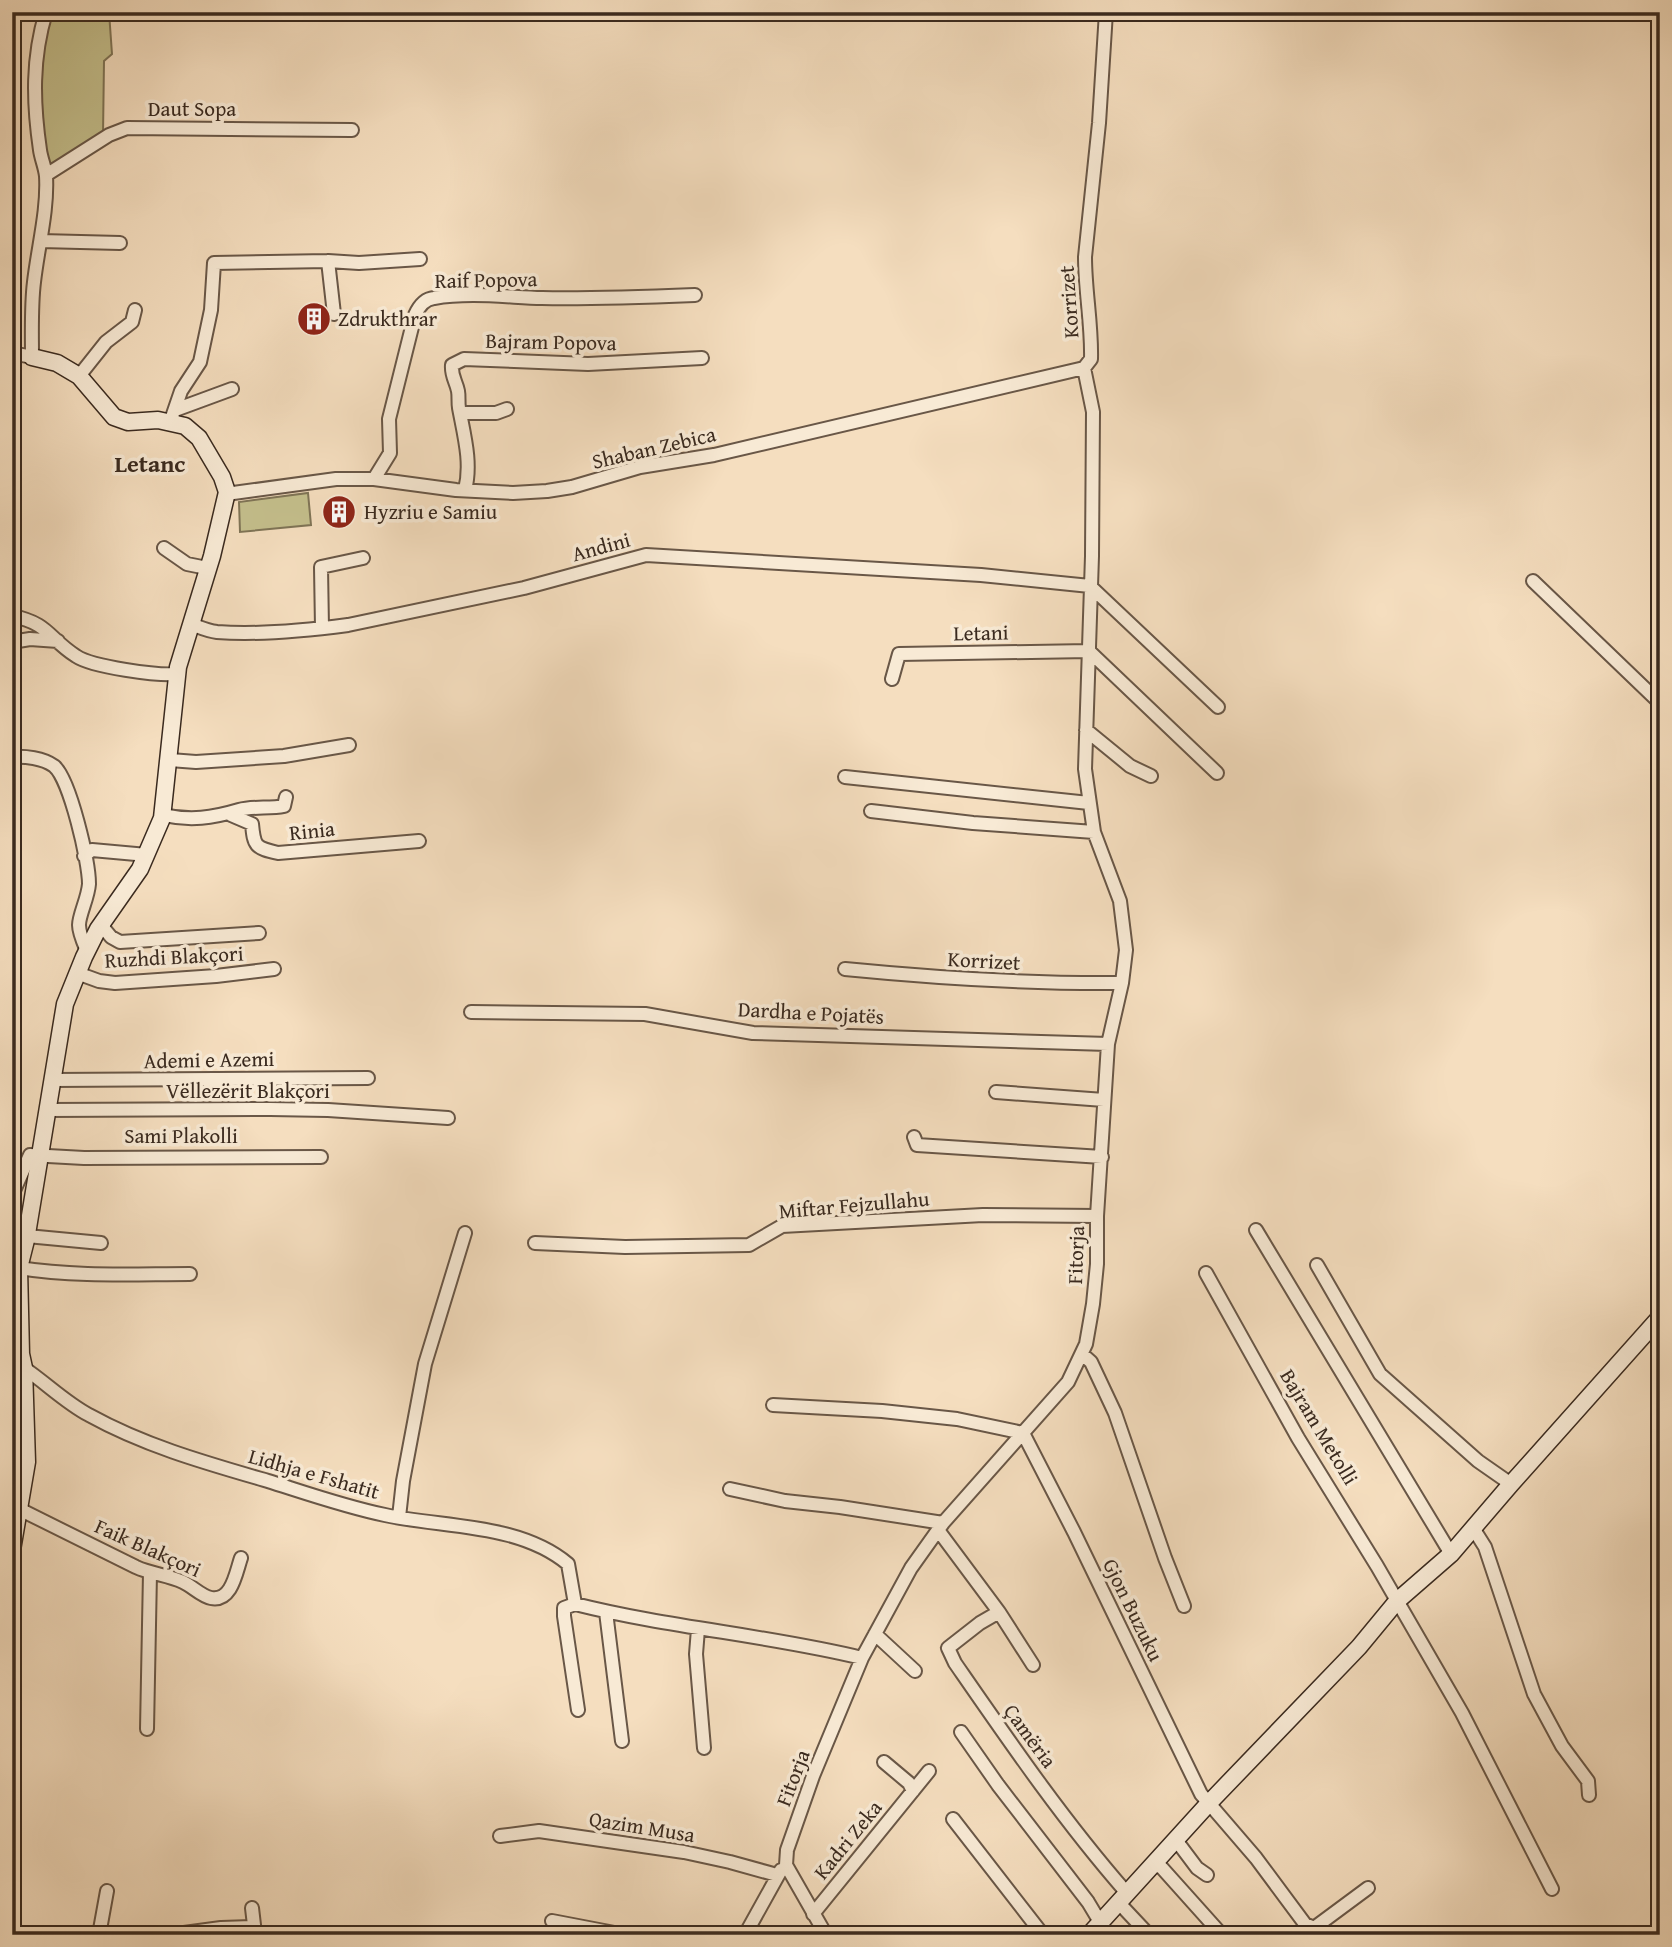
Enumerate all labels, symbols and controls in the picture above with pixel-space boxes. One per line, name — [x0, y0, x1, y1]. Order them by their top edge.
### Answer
street label: Daut Sopa — [148, 93, 236, 124]
street label: Raif Popova — [434, 263, 538, 296]
street label: Korrizet — [1050, 264, 1087, 339]
building icon: Zdrukthrar — [295, 300, 333, 338]
place label: Zdrukthrar — [338, 303, 438, 334]
street label: Bajram Popova — [485, 325, 617, 358]
street label: Shaban Zebica — [589, 418, 719, 477]
district label: Letanc — [115, 446, 185, 481]
building icon: Hyzriu e Samiu — [320, 493, 358, 531]
place label: Hyzriu e Samiu — [364, 496, 498, 527]
street label: Andini — [568, 524, 634, 569]
street label: Letani — [953, 617, 1009, 648]
street label: Rinia — [288, 813, 336, 848]
street label: Ruzhdi Blakçori — [104, 937, 244, 976]
street label: Korrizet — [947, 943, 1022, 978]
street label: Dardha e Pojatës — [737, 993, 885, 1032]
street label: Ademi e Azemi — [143, 1043, 275, 1076]
street label: Vëllezërit Blakçori — [166, 1075, 330, 1106]
street label: Sami Plakolli — [124, 1120, 238, 1151]
street label: Miftar Fejzullahu — [777, 1182, 931, 1227]
street label: Fitorja — [1059, 1225, 1092, 1285]
street label: Bajram Metolli — [1273, 1363, 1366, 1491]
street label: Lidhja e Fshatit — [245, 1440, 384, 1507]
street label: Faik Blakçori — [90, 1510, 206, 1585]
street label: Gjon Buzuku — [1095, 1553, 1172, 1667]
street label: Çamëria — [996, 1697, 1064, 1774]
street label: Fitorja — [768, 1745, 818, 1811]
street label: Kadri Zeka — [806, 1793, 889, 1886]
street label: Qazim Musa — [587, 1803, 697, 1850]

